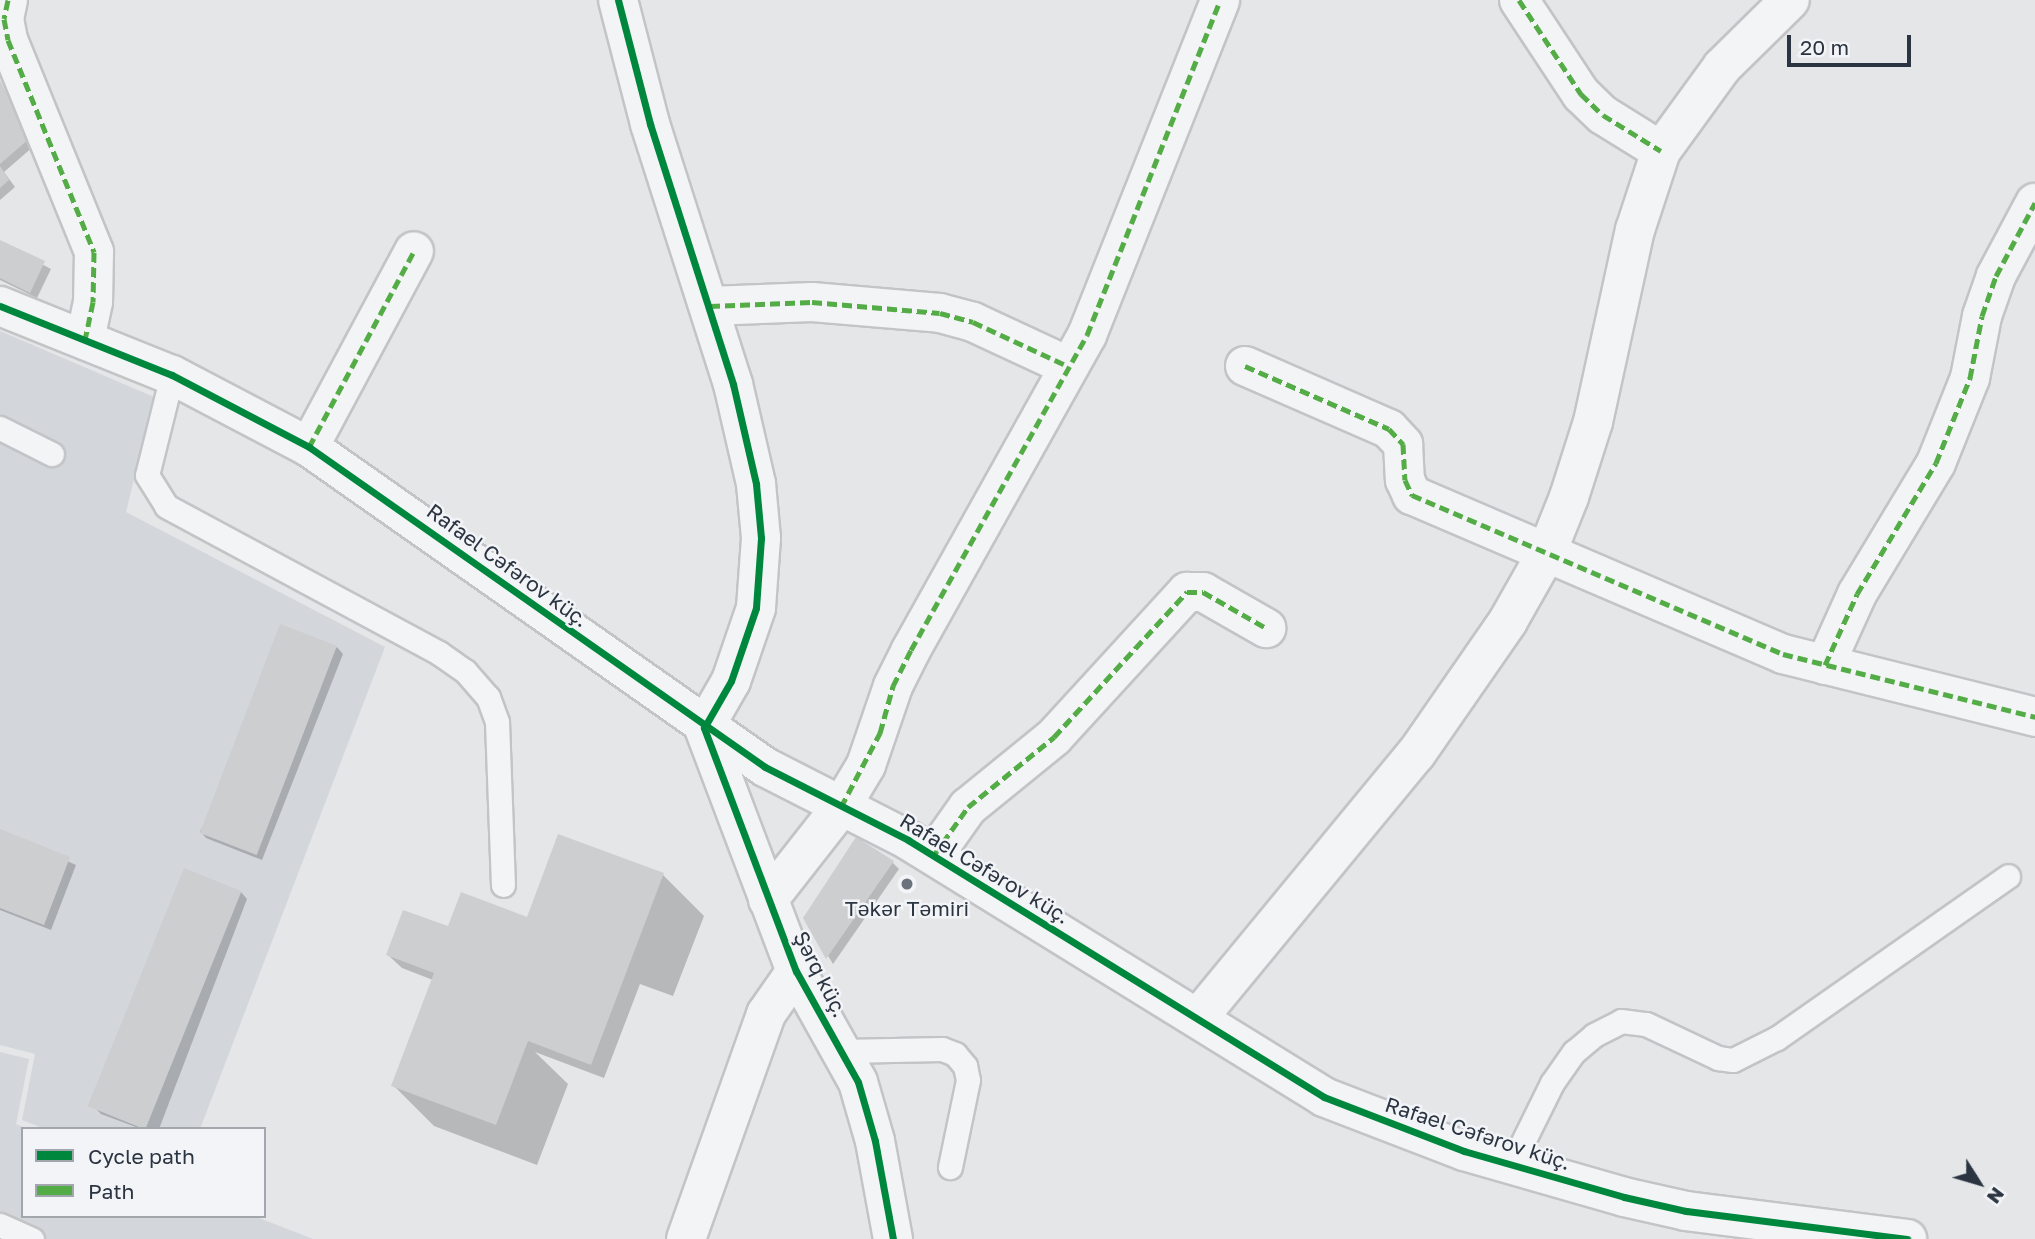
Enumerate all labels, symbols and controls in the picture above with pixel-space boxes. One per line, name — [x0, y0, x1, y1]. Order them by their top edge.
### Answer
scale bar — [1790, 21, 1914, 65]
text: 20 m — [1800, 34, 1849, 60]
street label: Rafael Cəfərov küç. — [422, 498, 594, 632]
street label: Rafael Cəfərov küç. — [896, 807, 1074, 929]
marker: Təkər Təmiri — [899, 876, 915, 892]
place label: Təkər Təmiri — [845, 895, 969, 921]
street label: Şərq küç. — [789, 927, 853, 1021]
street label: Rafael Cəfərov küç. — [1382, 1091, 1574, 1175]
legend — [21, 1127, 266, 1218]
text: Cycle path — [88, 1143, 195, 1169]
north arrow — [1944, 1148, 2014, 1218]
text: Path — [88, 1178, 135, 1204]
text: N — [1983, 1183, 2010, 1209]

